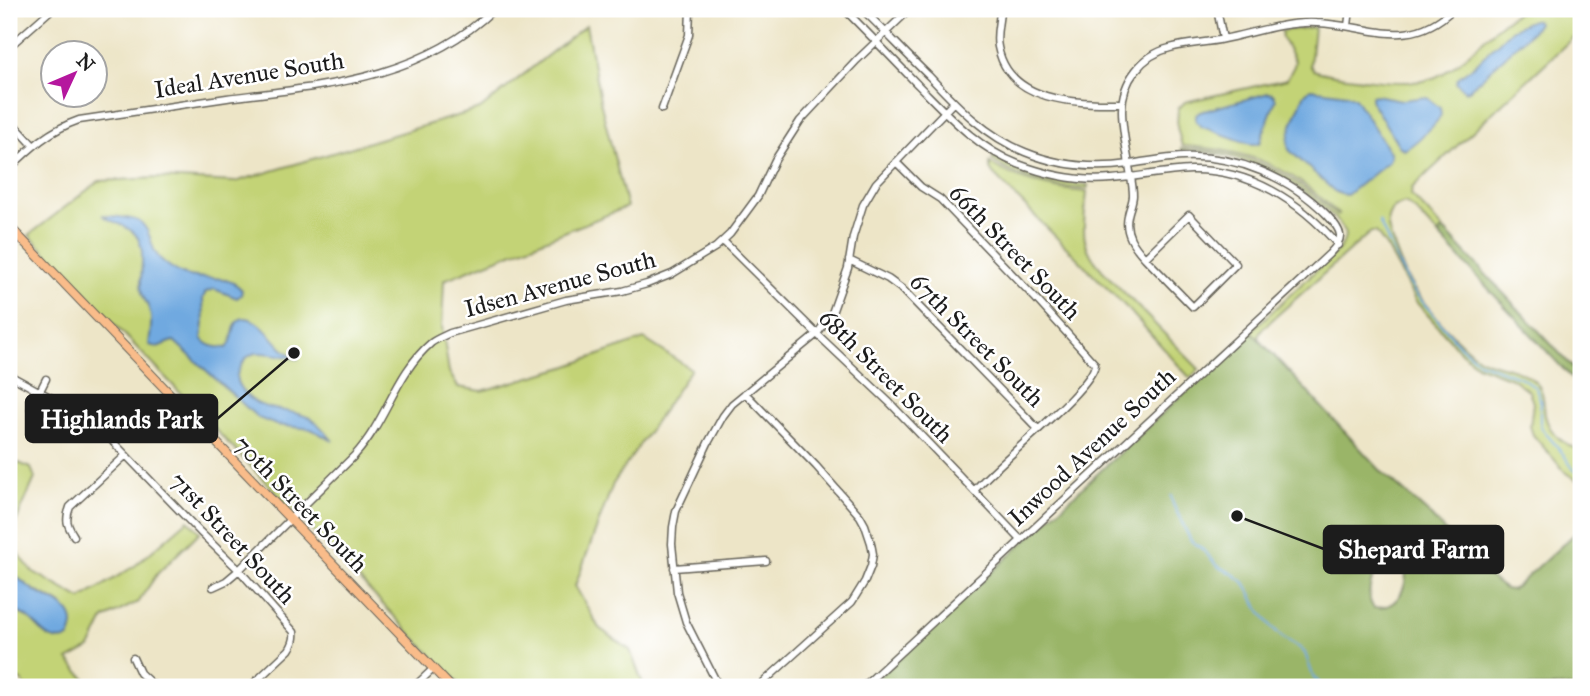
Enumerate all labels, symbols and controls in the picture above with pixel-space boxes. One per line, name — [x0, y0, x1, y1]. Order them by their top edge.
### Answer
north arrow — [38, 38, 108, 108]
street label: Ideal Avenue South — [152, 45, 346, 105]
text: N — [72, 49, 100, 76]
street label: 66th Street South — [943, 178, 1087, 326]
street label: Idsen Avenue South — [461, 244, 659, 324]
street label: 67th Street South — [904, 267, 1050, 413]
street label: 68th Street South — [813, 303, 959, 449]
street label: Inwood Avenue South — [1002, 362, 1182, 532]
callout: Highlands Park — [26, 395, 217, 442]
text: Highlands Park — [40, 403, 205, 436]
street label: 70th Street South — [228, 429, 374, 579]
street label: 71st Street South — [164, 466, 302, 610]
callout: Shepard Farm — [1324, 526, 1503, 573]
text: Shepard Farm — [1338, 533, 1490, 565]

